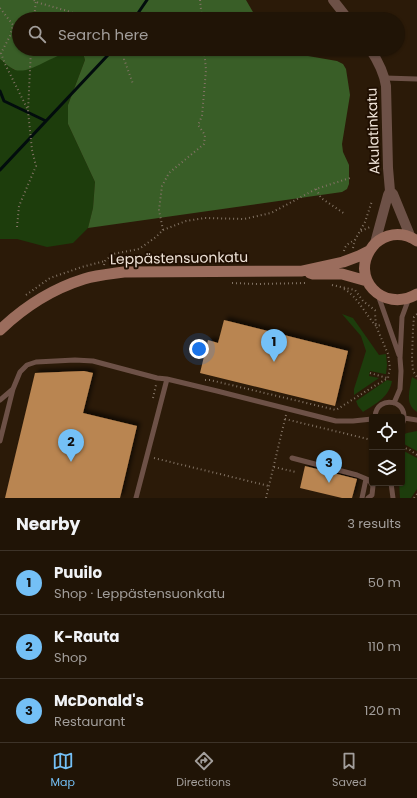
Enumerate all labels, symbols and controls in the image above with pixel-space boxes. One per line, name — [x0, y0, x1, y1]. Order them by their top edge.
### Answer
search box — [12, 12, 405, 56]
icon: search — [26, 23, 48, 45]
text: Search here — [58, 24, 148, 45]
street label: Akulatinkatu — [361, 87, 385, 175]
street label: Leppästensuonkatu — [110, 247, 248, 269]
pin: 1 — [261, 329, 287, 362]
your location — [189, 339, 209, 359]
map controls — [369, 414, 405, 486]
button: locate — [369, 414, 405, 450]
pin: 2 — [58, 429, 84, 462]
pin: 3 — [316, 450, 342, 483]
button: layers — [369, 450, 405, 486]
text: Nearby — [16, 512, 80, 536]
text: 3 results — [347, 514, 401, 533]
text: Puuilo — [54, 562, 102, 583]
text: 1 — [27, 573, 31, 592]
text: 50 m — [368, 573, 401, 592]
text: Shop · Leppästensuonkatu — [54, 584, 225, 603]
text: K-Rauta — [54, 626, 120, 647]
text: 2 — [25, 637, 33, 656]
text: 110 m — [368, 637, 401, 656]
text: Shop — [54, 648, 87, 667]
text: McDonald's — [54, 690, 144, 711]
text: 3 — [25, 701, 33, 720]
text: 120 m — [364, 701, 401, 720]
text: Restaurant — [54, 712, 125, 731]
tab: Map — [51, 750, 75, 791]
tab: Directions — [176, 750, 231, 791]
tab: Saved — [332, 750, 366, 791]

